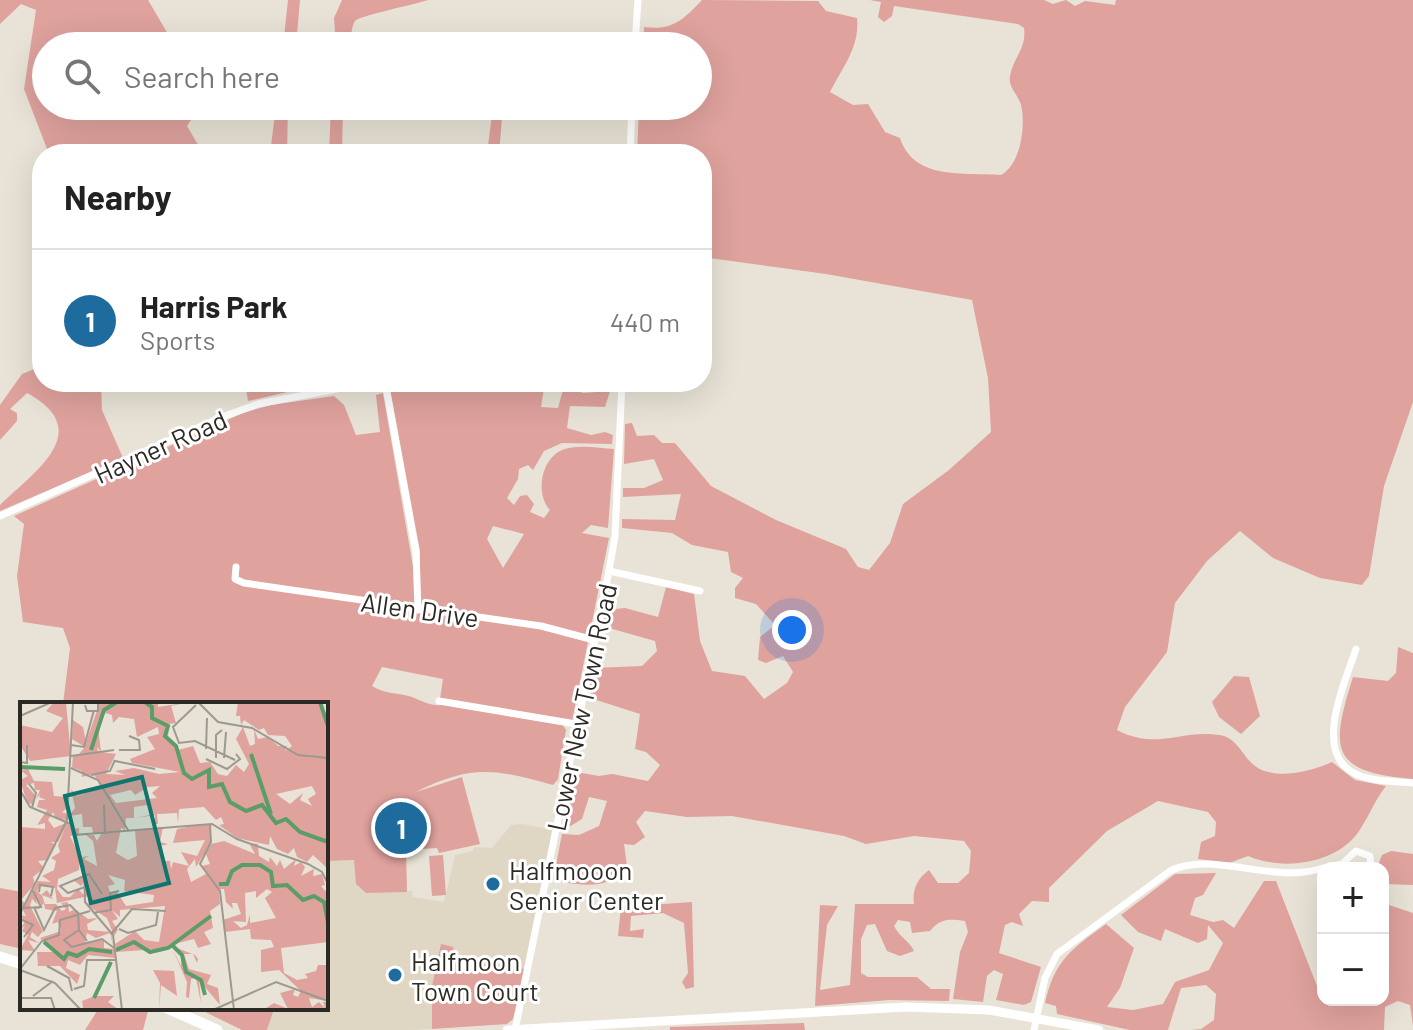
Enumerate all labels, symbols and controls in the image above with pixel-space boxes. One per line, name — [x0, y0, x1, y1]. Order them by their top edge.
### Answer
search box — [32, 32, 712, 120]
icon: search — [60, 54, 104, 98]
text: Search here — [124, 58, 280, 94]
text: Nearby — [64, 176, 172, 217]
text: Harris Park — [140, 288, 287, 324]
text: 1 — [85, 306, 95, 337]
text: 440 m — [610, 306, 680, 337]
text: Sports — [140, 324, 215, 355]
street label: Hayner Road — [89, 403, 231, 489]
street label: Lower New Town Road — [540, 580, 622, 834]
street label: Allen Drive — [359, 585, 481, 633]
your location — [772, 610, 812, 650]
inset map — [20, 702, 328, 1010]
pin: 1 — [375, 798, 427, 858]
place label: Halfmooon Senior Center — [509, 854, 664, 915]
map controls — [1317, 862, 1389, 1006]
button: + — [1317, 862, 1389, 934]
marker: Halfmooon Senior Center — [484, 875, 502, 893]
button: − — [1317, 934, 1389, 1006]
place label: Halfmoon Town Court — [411, 945, 539, 1006]
marker: Halfmoon Town Court — [386, 966, 404, 984]

